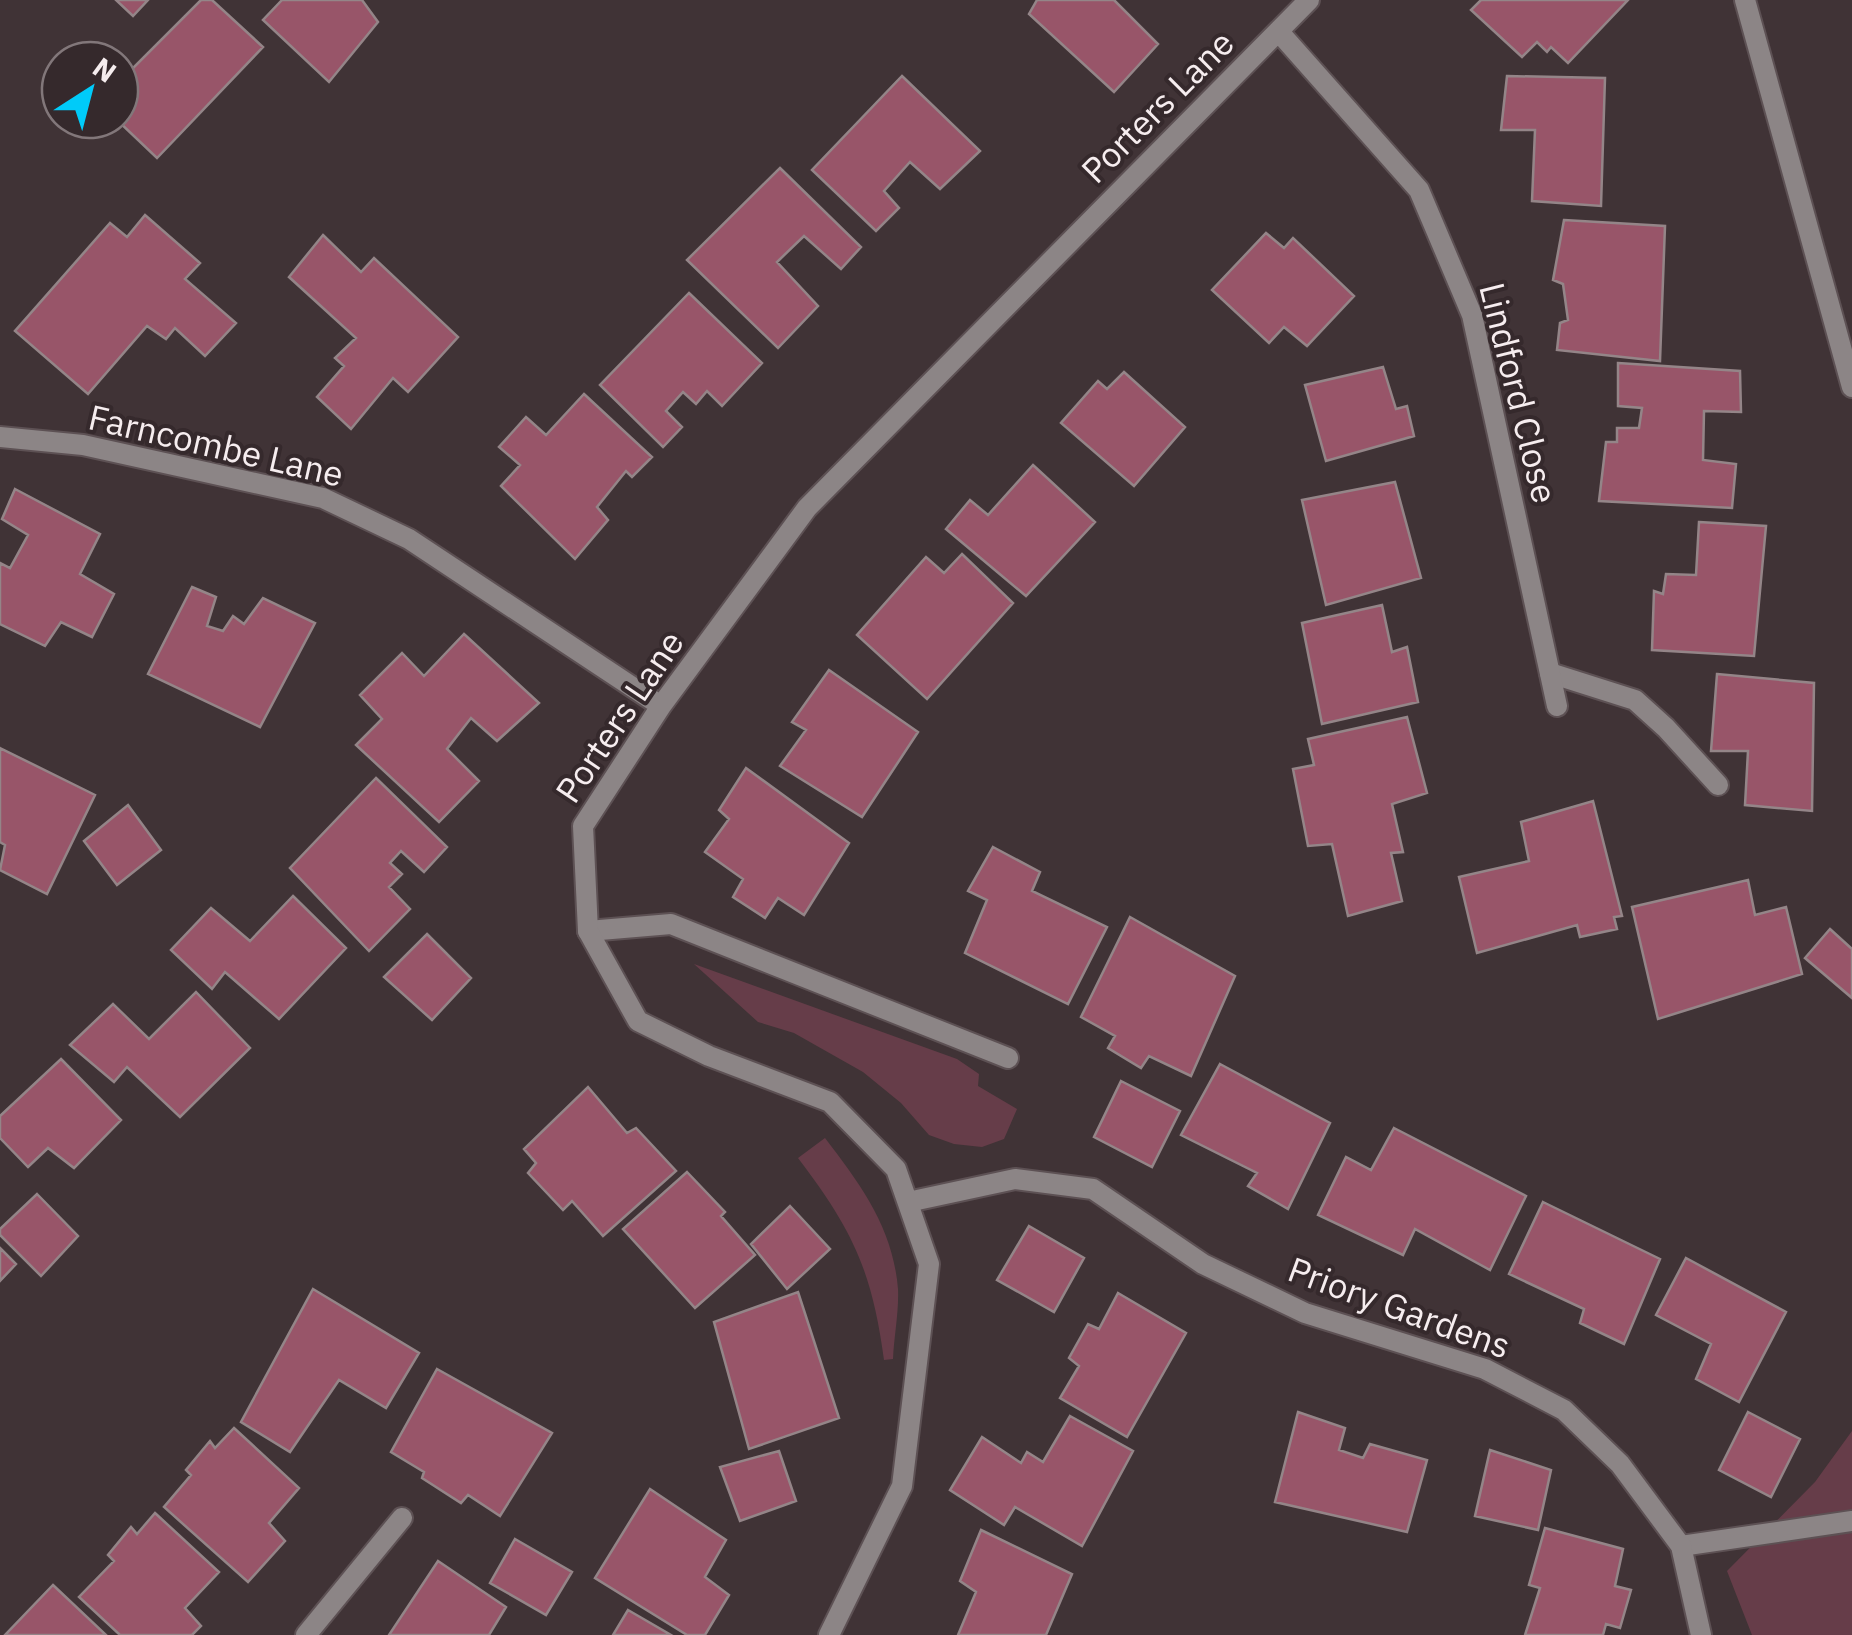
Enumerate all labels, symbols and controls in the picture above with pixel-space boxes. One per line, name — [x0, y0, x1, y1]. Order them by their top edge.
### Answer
street label: Porters Lane — [1071, 20, 1244, 193]
north arrow — [40, 40, 140, 140]
text: N — [86, 48, 124, 90]
street label: Lindford Close — [1469, 278, 1569, 508]
street label: Farncombe Lane — [84, 393, 348, 497]
street label: Porters Lane — [545, 622, 694, 811]
street label: Priory Gardens — [1282, 1246, 1517, 1369]

